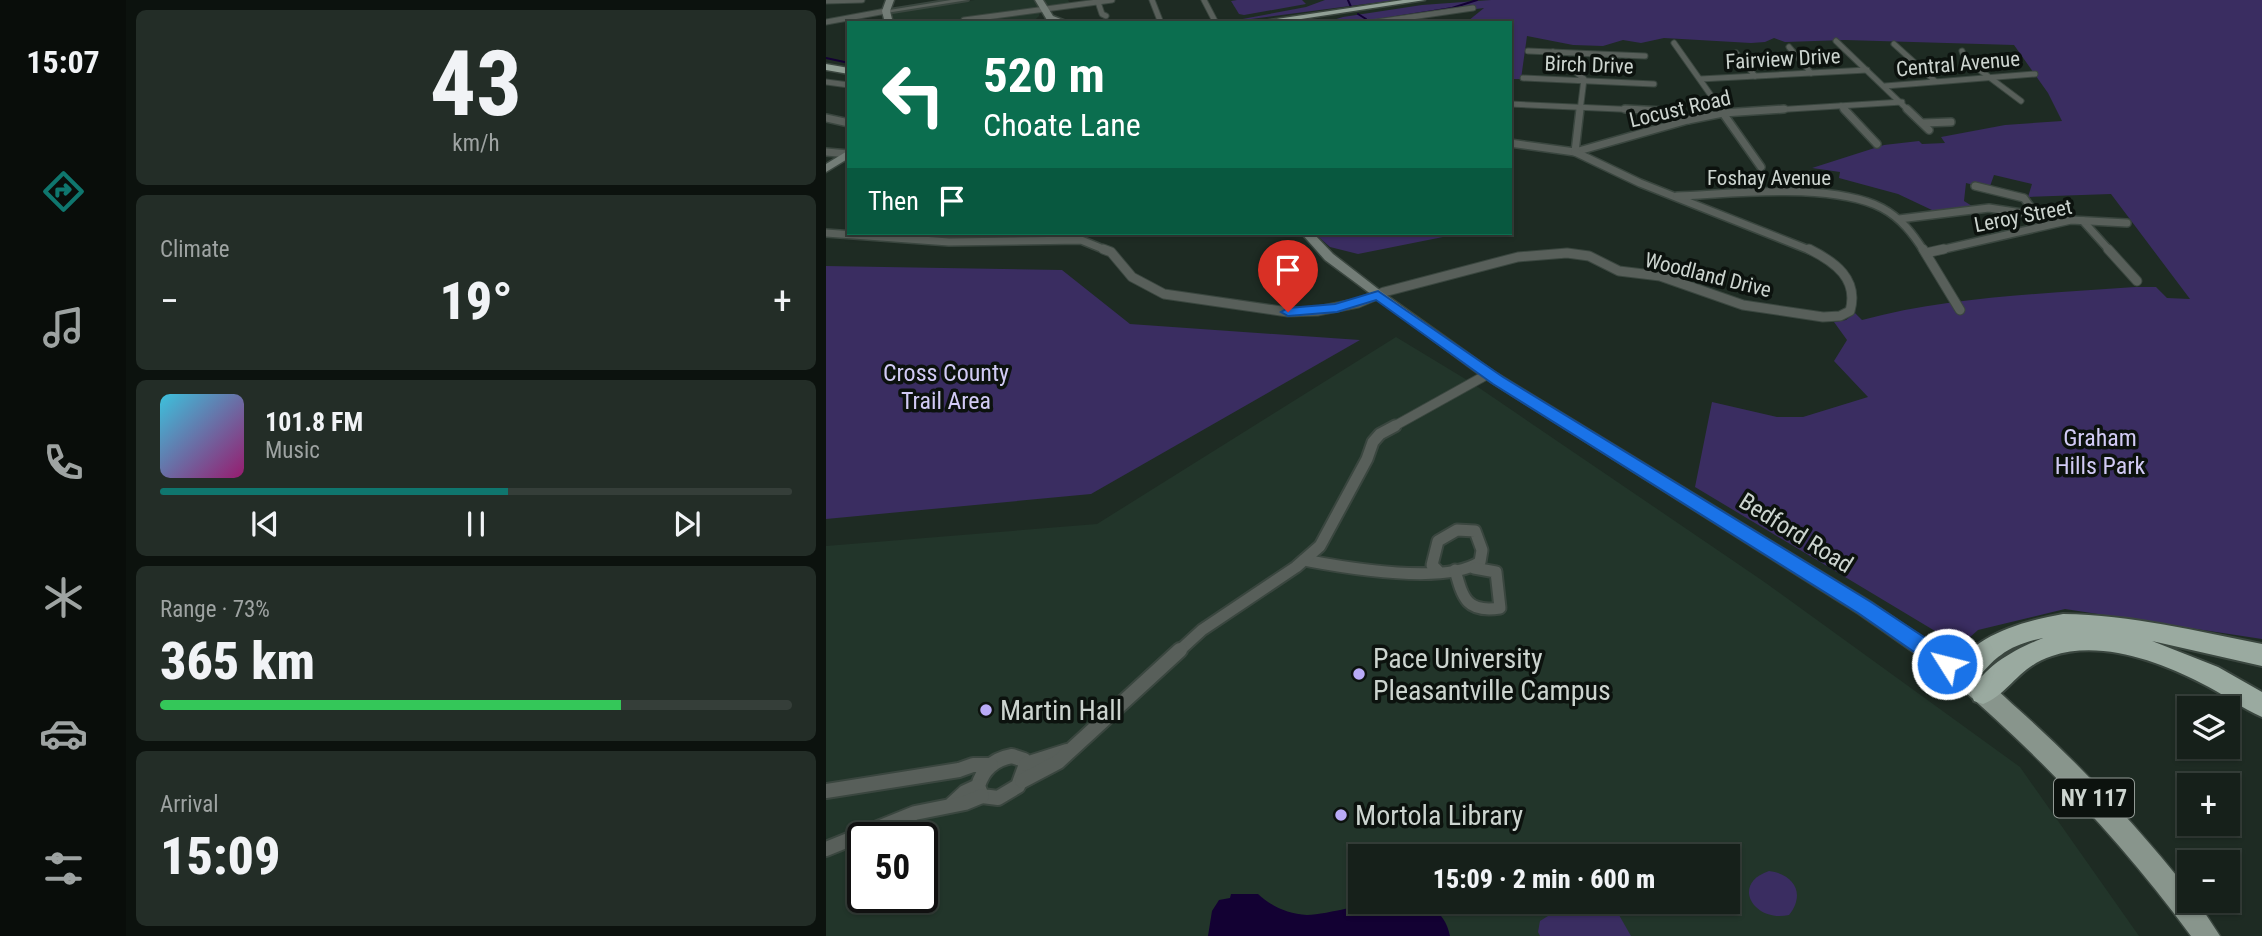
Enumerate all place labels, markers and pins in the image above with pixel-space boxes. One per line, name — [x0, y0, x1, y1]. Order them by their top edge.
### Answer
pin — [1258, 240, 1318, 312]
place label: Pace University Pleasantville Campus — [1373, 642, 1611, 707]
marker: Pace University Pleasantville Campus — [1351, 666, 1367, 682]
place label: Martin Hall — [1000, 694, 1122, 727]
marker: Martin Hall — [978, 702, 994, 718]
place label: Mortola Library — [1355, 799, 1523, 832]
marker: Mortola Library — [1333, 807, 1349, 823]

